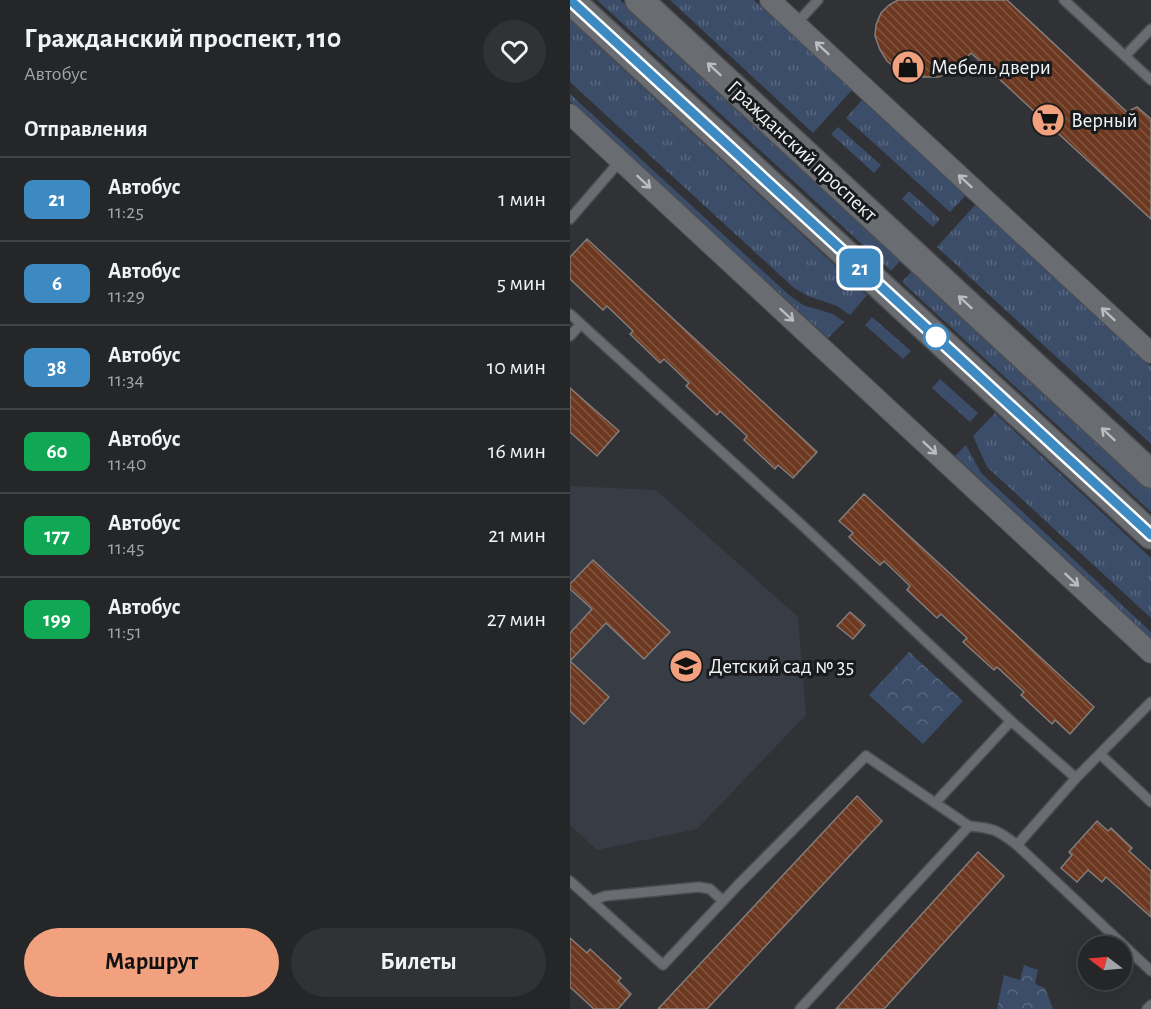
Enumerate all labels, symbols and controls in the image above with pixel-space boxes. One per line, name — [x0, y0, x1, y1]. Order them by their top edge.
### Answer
button: heart — [483, 20, 546, 83]
text: Гражданский проспект, 110 — [24, 25, 341, 53]
one-way arrow — [815, 42, 830, 56]
shop icon: Мебель двери — [890, 49, 926, 85]
place label: Мебель двери — [931, 57, 1051, 78]
one-way arrow — [706, 62, 721, 76]
text: Автобус — [24, 64, 88, 84]
street label: Гражданский проспект — [723, 77, 881, 226]
supermarket icon: Верный — [1030, 102, 1066, 138]
place label: Верный — [1071, 110, 1138, 131]
text: Отправления — [24, 118, 148, 140]
one-way arrow — [958, 174, 973, 188]
one-way arrow — [636, 175, 651, 189]
text: Автобус — [108, 176, 181, 198]
text: 1 мин — [498, 188, 546, 210]
text: 21 — [48, 189, 66, 210]
text: 11:25 — [108, 202, 144, 222]
line badge: 21 — [833, 248, 887, 288]
text: 21 — [851, 258, 869, 279]
text: Автобус — [108, 260, 181, 282]
text: 5 мин — [497, 272, 546, 294]
text: 6 — [52, 273, 62, 294]
text: 11:29 — [108, 286, 145, 306]
one-way arrow — [958, 295, 973, 309]
one-way arrow — [1101, 307, 1116, 321]
one-way arrow — [779, 308, 794, 322]
unlabelled marker — [923, 324, 949, 350]
text: Автобус — [108, 344, 181, 366]
text: 10 мин — [487, 356, 546, 378]
text: 38 — [47, 357, 67, 378]
text: 11:34 — [108, 370, 144, 390]
one-way arrow — [1101, 427, 1116, 441]
text: Автобус — [108, 428, 181, 450]
text: 16 мин — [488, 440, 546, 462]
one-way arrow — [922, 440, 937, 455]
text: 60 — [46, 441, 68, 462]
text: 11:40 — [108, 454, 147, 474]
text: Автобус — [108, 512, 181, 534]
text: 21 мин — [488, 524, 546, 546]
text: 177 — [44, 525, 70, 546]
text: 11:45 — [108, 538, 144, 558]
one-way arrow — [1065, 573, 1080, 587]
text: Автобус — [108, 596, 181, 618]
text: 27 мин — [487, 608, 546, 630]
text: 199 — [43, 609, 71, 630]
text: 11:51 — [108, 622, 142, 642]
school or university icon: Детский сад № 35 — [668, 648, 704, 684]
place label: Детский сад № 35 — [709, 656, 854, 677]
button: Маршрут — [24, 928, 279, 997]
button: Билеты — [291, 928, 546, 997]
north arrow — [1078, 936, 1132, 990]
map controls — [1078, 936, 1132, 990]

